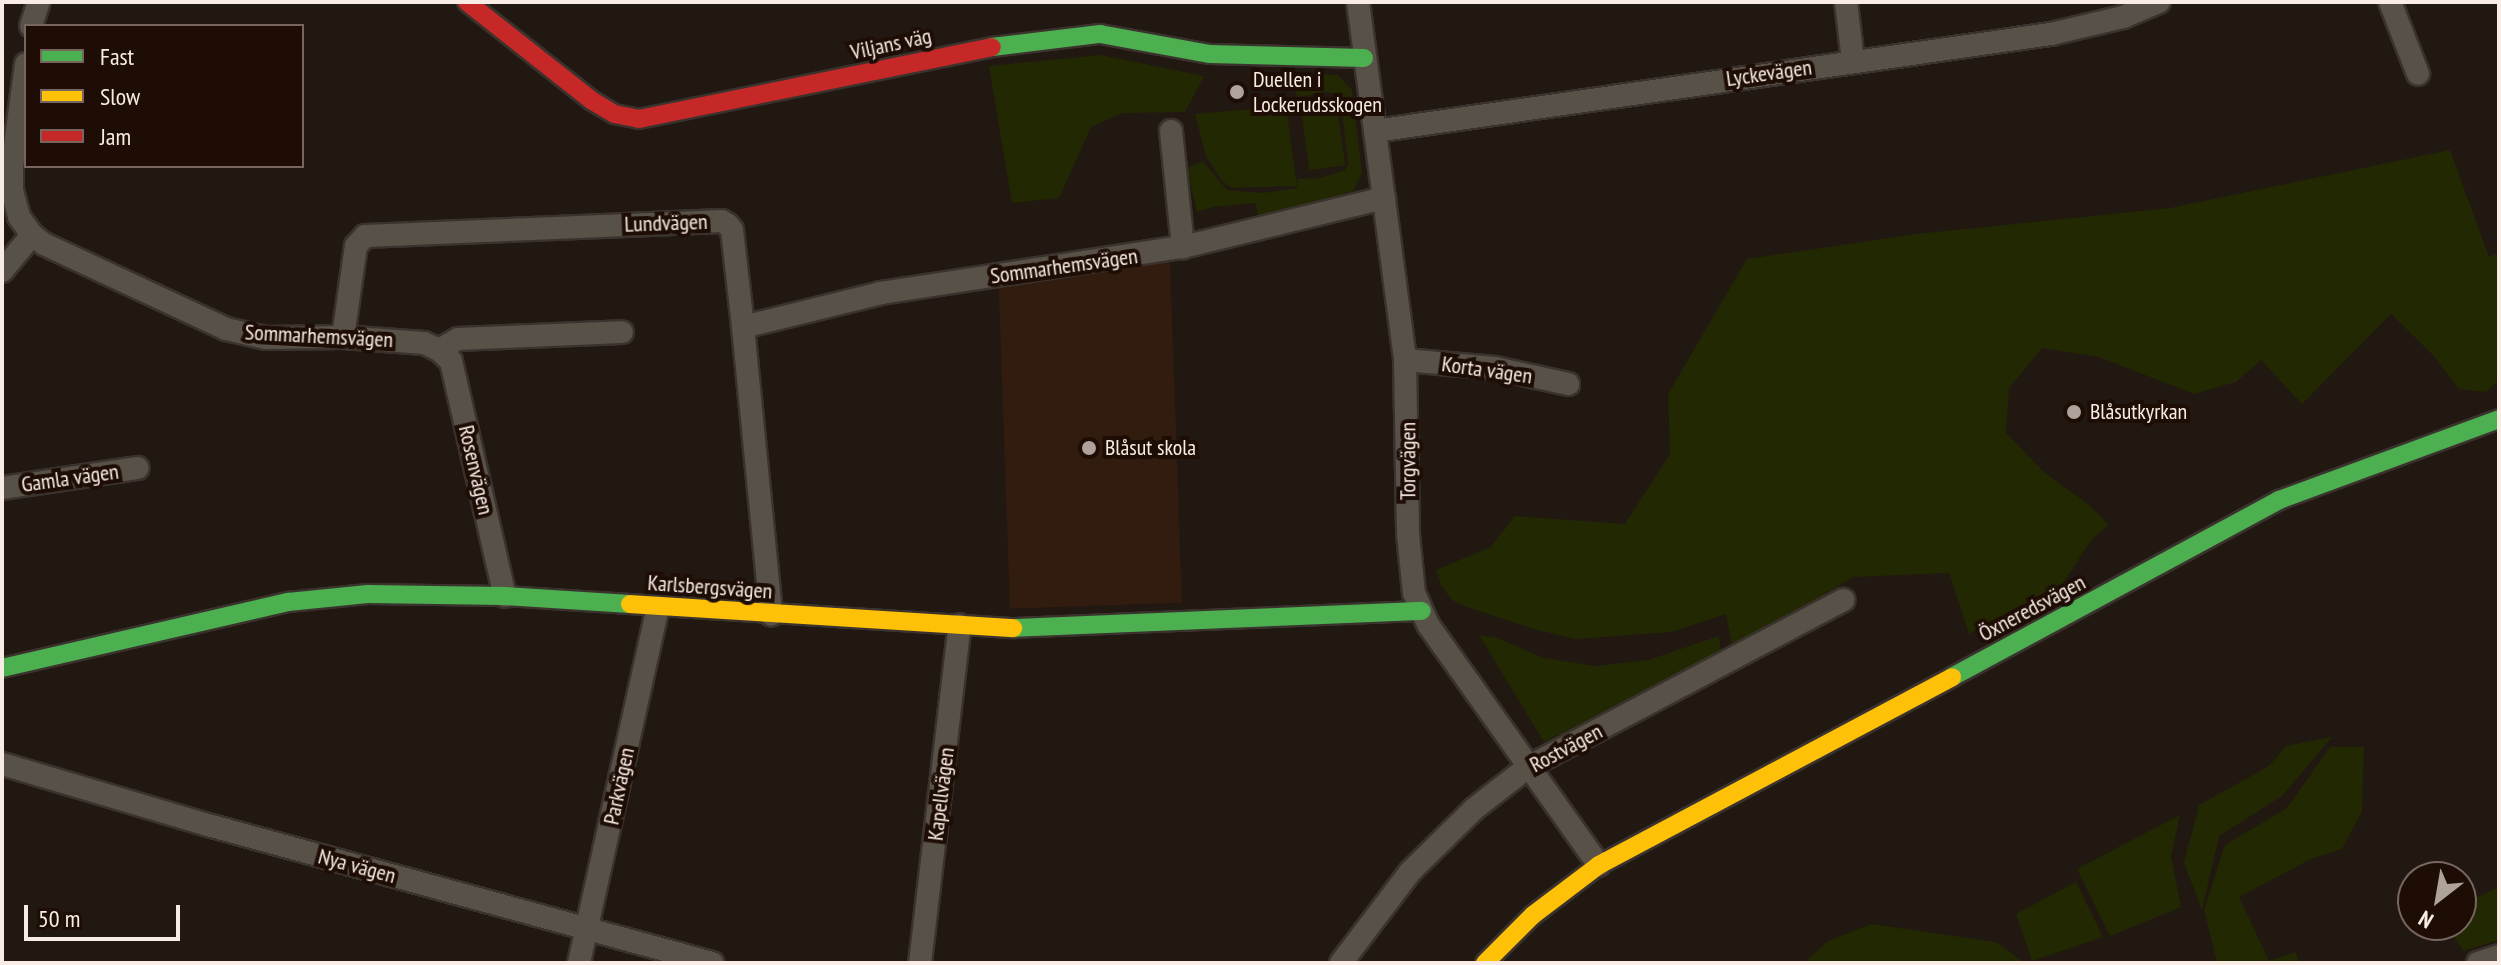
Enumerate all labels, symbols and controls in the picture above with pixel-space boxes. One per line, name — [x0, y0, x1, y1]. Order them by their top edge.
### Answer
street label: Viljans väg — [848, 23, 934, 65]
legend — [24, 24, 304, 168]
text: Fast — [100, 41, 134, 72]
street label: Lyckevägen — [1725, 54, 1813, 92]
place label: Duellen i Lockerudsskogen — [1253, 66, 1382, 118]
text: Slow — [100, 81, 140, 112]
marker: Duellen i Lockerudsskogen — [1228, 83, 1246, 101]
text: Jam — [100, 121, 131, 152]
street label: Lundvägen — [624, 208, 708, 238]
street label: Sommarhemsvägen — [989, 243, 1139, 289]
street label: Sommarhemsvägen — [244, 319, 394, 353]
street label: Korta vägen — [1440, 351, 1534, 389]
place label: Blåsutkyrkan — [2090, 399, 2187, 425]
marker: Blåsutkyrkan — [2065, 403, 2083, 421]
street label: Torgvägen — [1395, 422, 1421, 500]
street label: Rosenvägen — [453, 423, 499, 517]
place label: Blåsut skola — [1105, 435, 1196, 461]
marker: Blåsut skola — [1080, 439, 1098, 457]
street label: Gamla vägen — [20, 458, 120, 498]
street label: Karlsbergsvägen — [647, 569, 773, 605]
street label: Öxneredsvägen — [1974, 569, 2090, 647]
street label: Rostvägen — [1525, 718, 1607, 778]
street label: Parkvägen — [598, 745, 640, 827]
street label: Kapellvägen — [922, 746, 960, 842]
street label: Nya vägen — [315, 843, 399, 889]
north arrow — [2397, 861, 2477, 941]
scale bar — [28, 889, 184, 939]
text: 50 m — [38, 903, 80, 934]
text: N — [2413, 905, 2438, 935]

